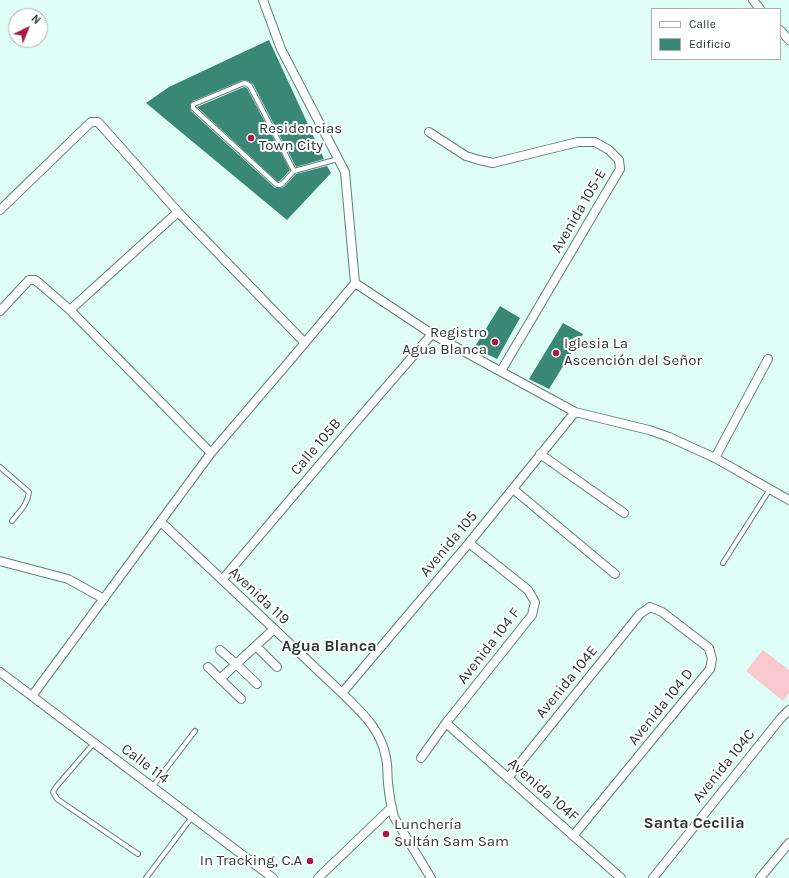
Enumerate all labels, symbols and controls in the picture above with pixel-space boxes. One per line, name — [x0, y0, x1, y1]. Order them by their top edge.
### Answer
north arrow — [8, 8, 48, 48]
legend — [651, 8, 781, 60]
text: N — [29, 12, 43, 27]
text: Calle — [689, 17, 716, 31]
text: Edificio — [689, 37, 730, 51]
place label: Residencias Town City — [259, 120, 342, 155]
marker: Residencias Town City — [246, 133, 256, 143]
street label: Avenida 105-E — [548, 166, 610, 256]
place label: Registro Agua Blanca — [402, 324, 487, 359]
place label: Iglesia La Ascención del Señor — [564, 335, 702, 370]
marker: Registro Agua Blanca — [490, 337, 500, 347]
marker: Iglesia La Ascención del Señor — [551, 348, 561, 358]
street label: Calle 105B — [287, 415, 345, 479]
street label: Avenida 105 — [416, 508, 482, 580]
street label: Avenida 119 — [225, 563, 293, 629]
street label: Avenida 104 F — [454, 604, 524, 688]
district label: Agua Blanca — [281, 636, 377, 656]
street label: Avenida 104E — [532, 642, 602, 722]
street label: Avenida 104 D — [625, 665, 697, 749]
street label: Avenida 104C — [689, 726, 759, 806]
street label: Calle 114 — [117, 740, 173, 788]
street label: Avenida 104F — [504, 754, 582, 826]
district label: Santa Cecilia — [643, 813, 745, 833]
place label: Lunchería Sultán Sam Sam — [394, 816, 509, 851]
marker: Lunchería Sultán Sam Sam — [381, 829, 391, 839]
place label: In Tracking, C.A — [200, 852, 302, 870]
marker: In Tracking, C.A — [305, 856, 315, 866]

